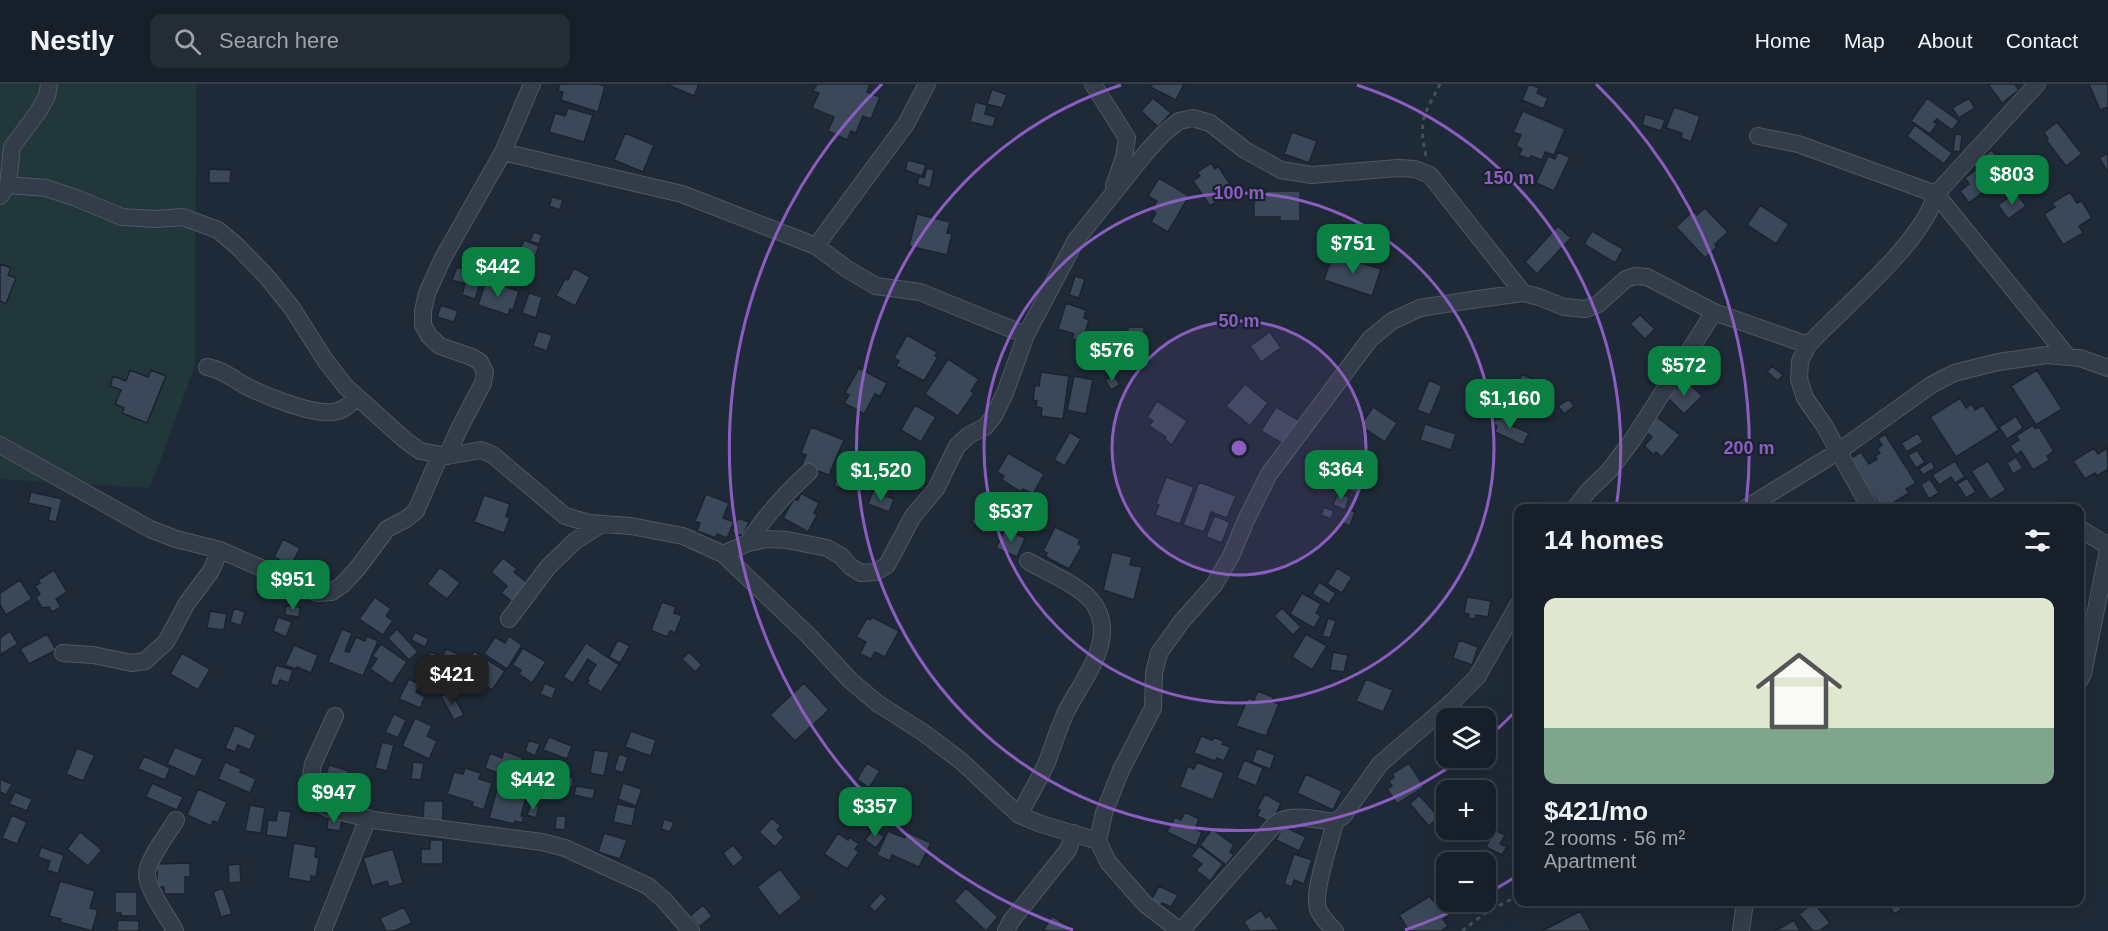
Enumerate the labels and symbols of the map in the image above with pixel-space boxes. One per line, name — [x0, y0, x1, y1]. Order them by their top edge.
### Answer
pin: $803 — [1976, 155, 2048, 206]
text: 150 m — [1483, 168, 1535, 188]
text: 100 m — [1213, 183, 1265, 203]
pin: $751 — [1317, 224, 1389, 275]
pin: $442 — [462, 247, 534, 298]
text: 50 m — [1218, 311, 1260, 331]
pin: $576 — [1076, 331, 1148, 382]
pin: $572 — [1648, 346, 1720, 397]
pin: $1,160 — [1461, 379, 1559, 430]
centre of rings — [1229, 438, 1249, 458]
text: 200 m — [1723, 438, 1775, 458]
pin: $364 — [1305, 450, 1377, 501]
pin: $1,520 — [832, 451, 930, 502]
pin: $537 — [975, 492, 1047, 543]
pin: $951 — [257, 560, 329, 611]
pin: $421 — [416, 655, 488, 706]
pin: $442 — [497, 760, 569, 811]
pin: $947 — [298, 773, 370, 824]
pin: $357 — [839, 787, 911, 838]

